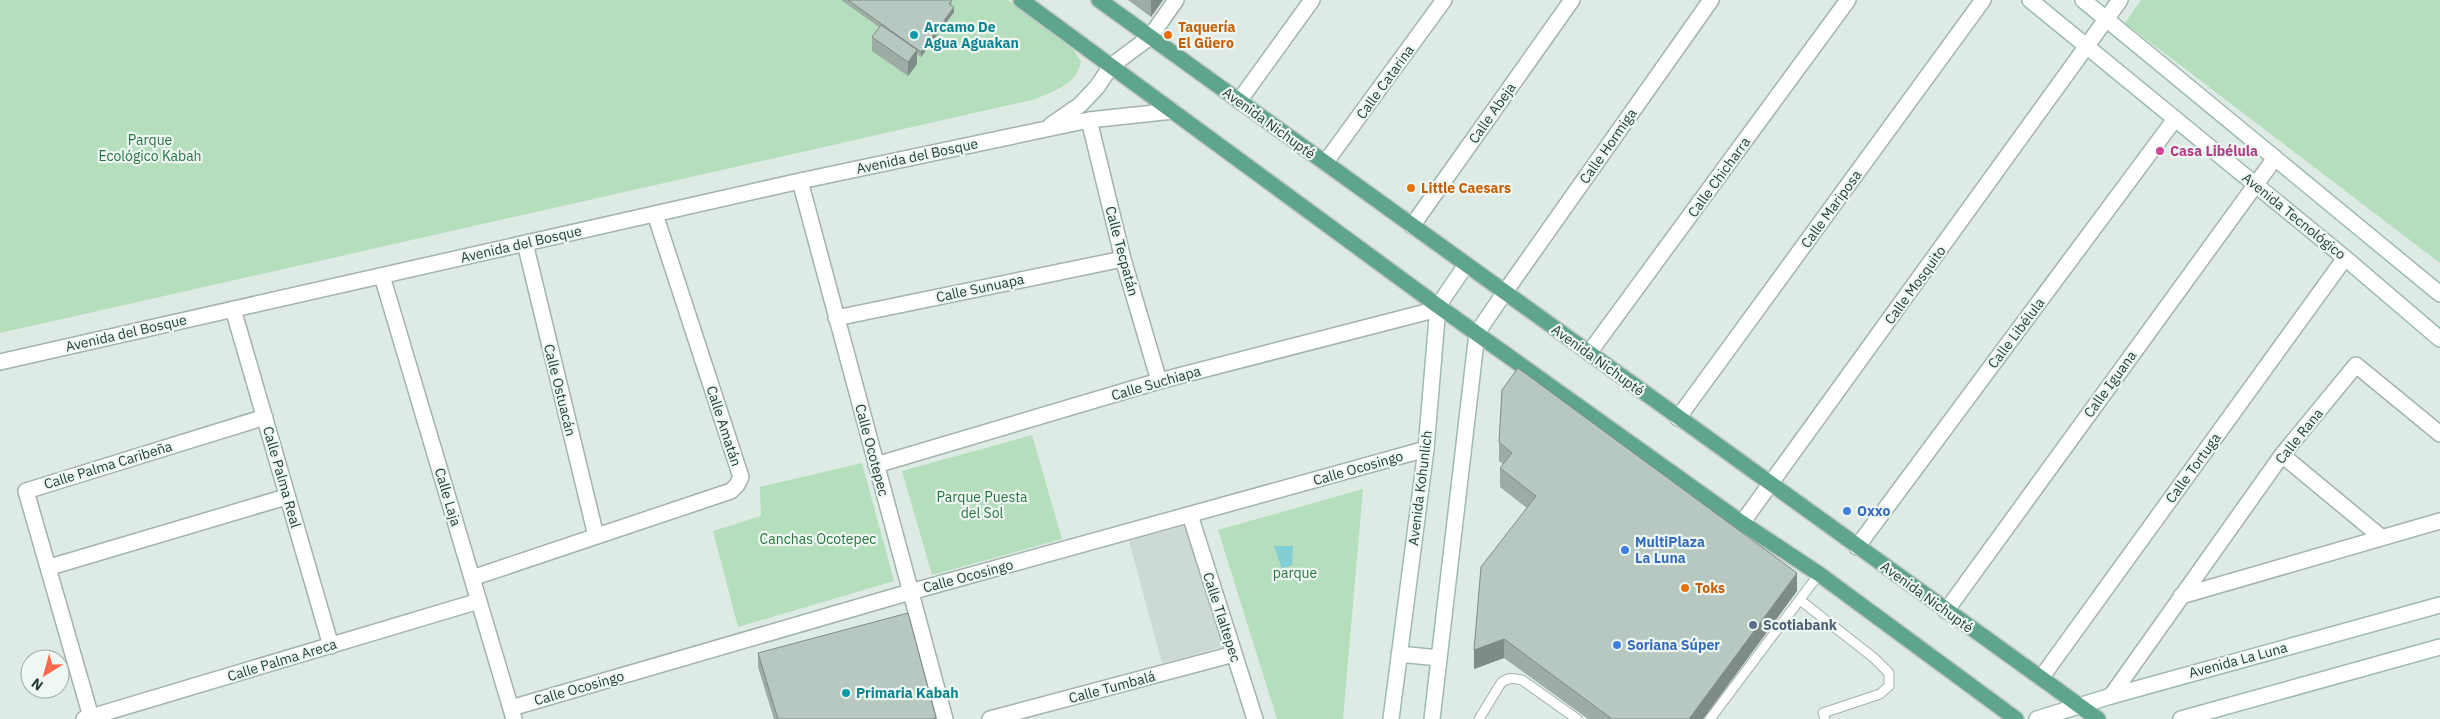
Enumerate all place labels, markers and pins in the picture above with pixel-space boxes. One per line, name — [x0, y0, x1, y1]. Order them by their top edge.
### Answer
place label: Arcamo De Agua Aguakan — [924, 18, 1019, 52]
place label: Taquería El Güero — [1178, 18, 1236, 52]
marker: Arcamo De Agua Aguakan — [908, 29, 920, 41]
marker: Taquería El Güero — [1162, 29, 1174, 41]
place label: Casa Libélula — [2170, 142, 2258, 160]
marker: Casa Libélula — [2154, 145, 2166, 157]
place label: Little Caesars — [1421, 179, 1511, 197]
marker: Little Caesars — [1405, 182, 1417, 194]
place label: Oxxo — [1857, 502, 1890, 520]
marker: Oxxo — [1841, 505, 1853, 517]
place label: MultiPlaza La Luna — [1635, 533, 1705, 567]
marker: MultiPlaza La Luna — [1619, 544, 1631, 556]
place label: Toks — [1695, 579, 1725, 597]
marker: Toks — [1679, 582, 1691, 594]
place label: Scotiabank — [1763, 616, 1838, 634]
marker: Scotiabank — [1747, 619, 1759, 631]
place label: Soriana Súper — [1627, 636, 1720, 654]
marker: Soriana Súper — [1611, 639, 1623, 651]
place label: Primaria Kabah — [856, 684, 959, 702]
marker: Primaria Kabah — [840, 687, 852, 699]

